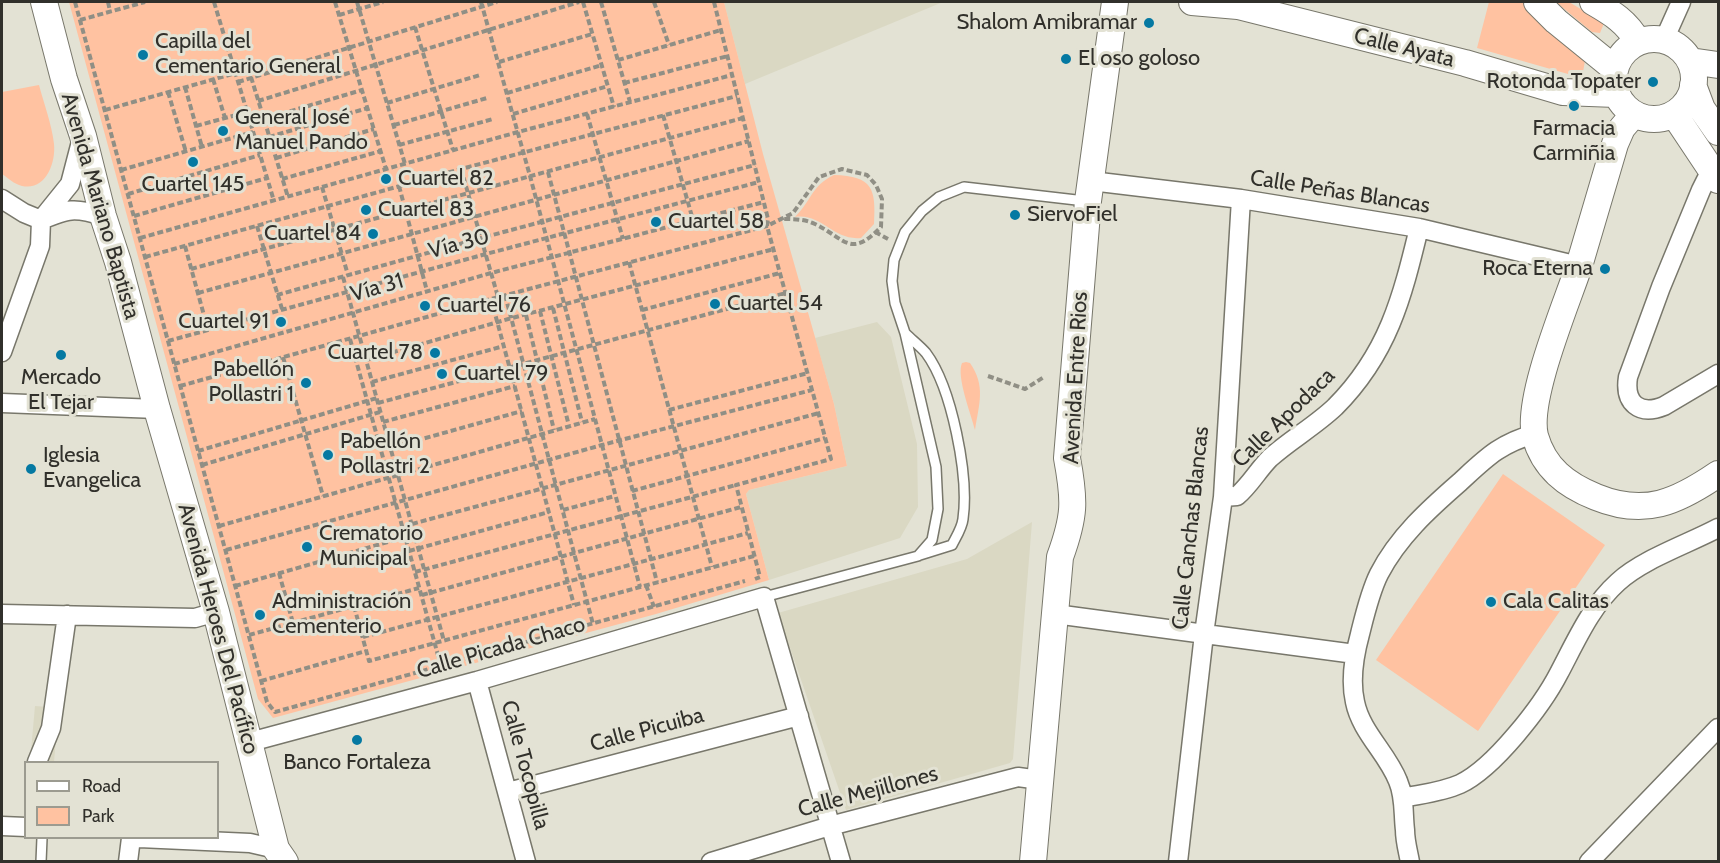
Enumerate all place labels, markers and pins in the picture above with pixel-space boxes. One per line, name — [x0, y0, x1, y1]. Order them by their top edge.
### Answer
place label: Shalom Amibramar — [956, 10, 1137, 36]
marker: Shalom Amibramar — [1142, 16, 1156, 30]
place label: Capilla del Cementario General — [155, 29, 341, 80]
place label: El oso goloso — [1078, 46, 1200, 72]
marker: Capilla del Cementario General — [136, 48, 150, 62]
marker: El oso goloso — [1059, 52, 1073, 66]
place label: Rotonda Topater — [1487, 69, 1641, 95]
marker: Rotonda Topater — [1646, 75, 1660, 89]
marker: Farmacia Carmiñia — [1567, 99, 1581, 113]
place label: General José Manuel Pando — [235, 105, 368, 156]
place label: Farmacia Carmiñia — [1533, 116, 1615, 168]
marker: General José Manuel Pando — [216, 124, 230, 138]
marker: Cuartel 145 — [186, 155, 200, 169]
place label: Cuartel 82 — [398, 166, 494, 192]
place label: Cuartel 145 — [142, 172, 244, 198]
marker: Cuartel 82 — [379, 172, 393, 186]
place label: Cuartel 83 — [378, 197, 474, 223]
place label: SiervoFiel — [1027, 202, 1117, 228]
marker: Cuartel 83 — [359, 203, 373, 217]
marker: SiervoFiel — [1008, 208, 1022, 222]
place label: Cuartel 58 — [668, 209, 764, 235]
marker: Cuartel 58 — [649, 215, 663, 229]
place label: Cuartel 84 — [264, 221, 361, 247]
marker: Cuartel 84 — [366, 227, 380, 241]
place label: Roca Eterna — [1482, 256, 1593, 282]
marker: Roca Eterna — [1598, 262, 1612, 276]
place label: Cuartel 54 — [727, 291, 823, 317]
place label: Cuartel 76 — [437, 293, 531, 319]
marker: Cuartel 54 — [708, 297, 722, 311]
marker: Cuartel 76 — [418, 299, 432, 313]
place label: Cuartel 91 — [178, 309, 269, 335]
marker: Cuartel 91 — [274, 315, 288, 329]
place label: Cuartel 78 — [328, 340, 423, 366]
marker: Cuartel 78 — [428, 346, 442, 360]
marker: Mercado El Tejar — [54, 348, 68, 362]
place label: Pabellón Pollastri 1 — [208, 357, 294, 408]
place label: Cuartel 79 — [454, 361, 549, 387]
place label: Mercado El Tejar — [21, 365, 101, 416]
marker: Cuartel 79 — [435, 367, 449, 381]
marker: Pabellón Pollastri 1 — [299, 376, 313, 390]
place label: Pabellón Pollastri 2 — [340, 429, 430, 481]
place label: Iglesia Evangelica — [43, 443, 141, 494]
marker: Pabellón Pollastri 2 — [321, 448, 335, 462]
marker: Iglesia Evangelica — [24, 462, 38, 476]
place label: Crematorio Municipal — [319, 521, 423, 572]
marker: Crematorio Municipal — [300, 540, 314, 554]
place label: Administración Cementerio — [272, 589, 411, 640]
place label: Cala Calitas — [1503, 589, 1609, 615]
marker: Cala Calitas — [1484, 595, 1498, 609]
marker: Administración Cementerio — [253, 608, 267, 622]
marker: Banco Fortaleza — [350, 733, 364, 747]
place label: Banco Fortaleza — [283, 750, 431, 776]

